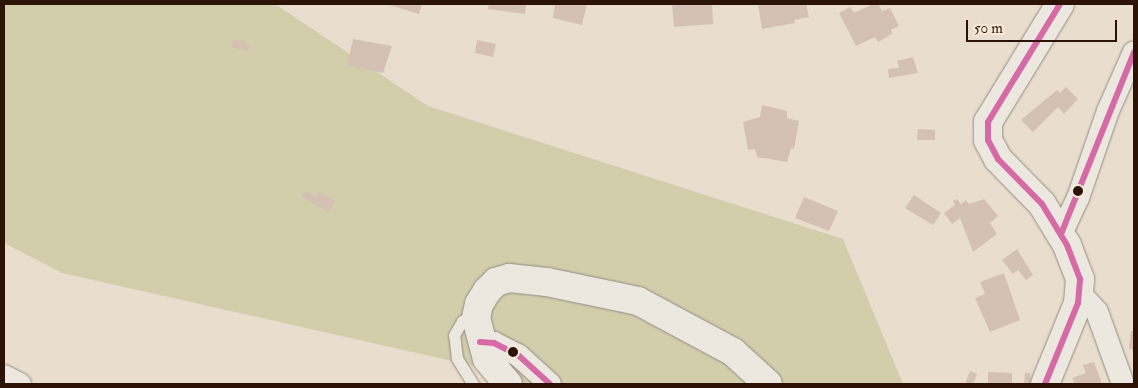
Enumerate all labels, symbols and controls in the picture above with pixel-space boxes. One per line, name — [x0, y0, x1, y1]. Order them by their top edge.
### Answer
scale bar — [968, 10, 1119, 42]
text: 50 m — [974, 19, 1003, 38]
unlabelled marker — [1073, 186, 1083, 196]
unlabelled marker — [508, 347, 518, 357]

